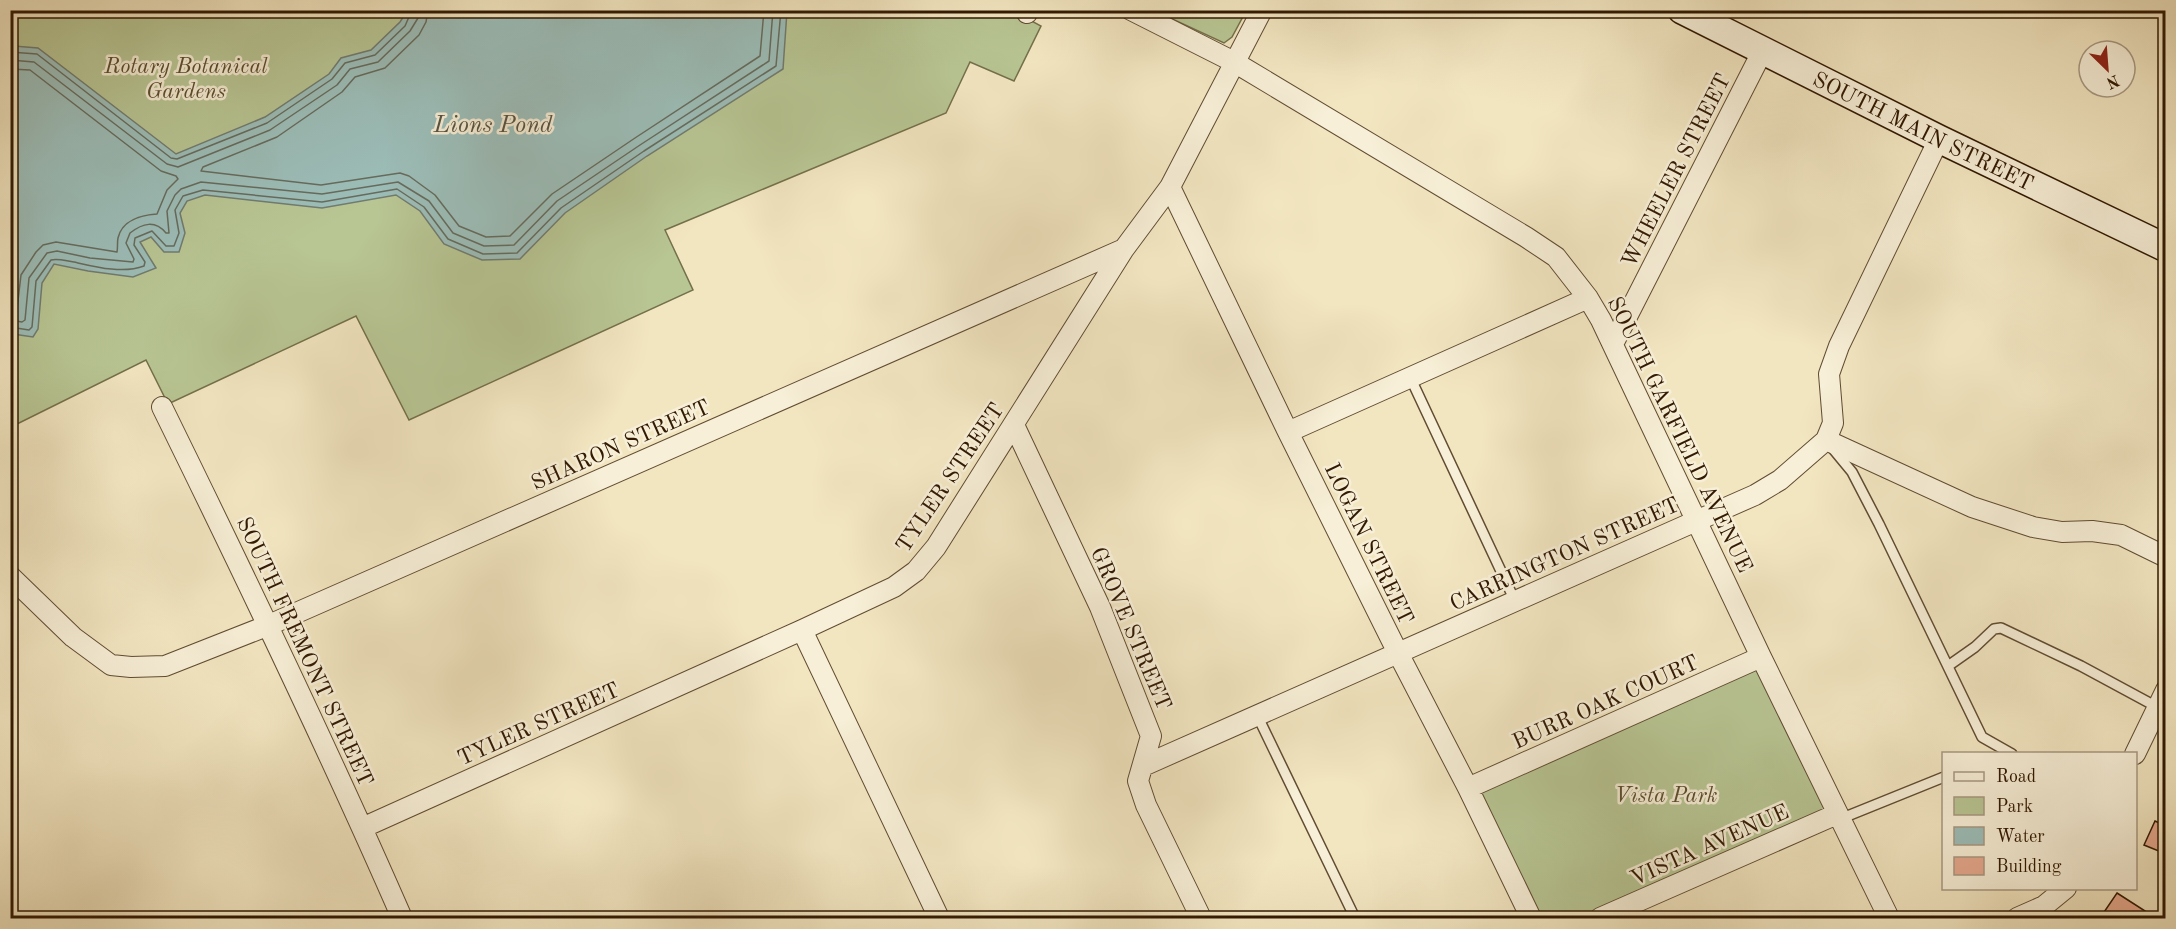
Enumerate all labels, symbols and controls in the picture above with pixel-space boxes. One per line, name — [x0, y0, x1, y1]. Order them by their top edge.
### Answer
north arrow — [2077, 39, 2137, 99]
park label: Rotary Botanical Gardens — [103, 56, 268, 103]
street label: SOUTH MAIN STREET — [1809, 69, 2037, 196]
street label: WHEELER STREET — [1618, 70, 1735, 271]
text: N — [2103, 71, 2121, 91]
water label: Lions Pond — [432, 114, 553, 138]
street label: SOUTH GARFIELD AVENUE — [1603, 293, 1756, 576]
street label: SHARON STREET — [528, 396, 714, 495]
street label: TYLER STREET — [893, 400, 1009, 557]
street label: LOGAN STREET — [1320, 460, 1417, 628]
street label: CARRINGTON STREET — [1447, 494, 1683, 615]
street label: SOUTH FREMONT STREET — [232, 514, 376, 790]
street label: GROVE STREET — [1086, 544, 1174, 714]
street label: BURR OAK COURT — [1509, 652, 1702, 754]
street label: TYLER STREET — [455, 679, 623, 770]
legend — [1942, 752, 2137, 890]
text: Road — [1996, 768, 2036, 786]
park label: Vista Park — [1615, 785, 1718, 807]
text: Park — [1996, 798, 2033, 816]
street label: VISTA AVENUE — [1627, 801, 1792, 891]
text: Water — [1996, 828, 2045, 846]
text: Building — [1996, 858, 2062, 876]

